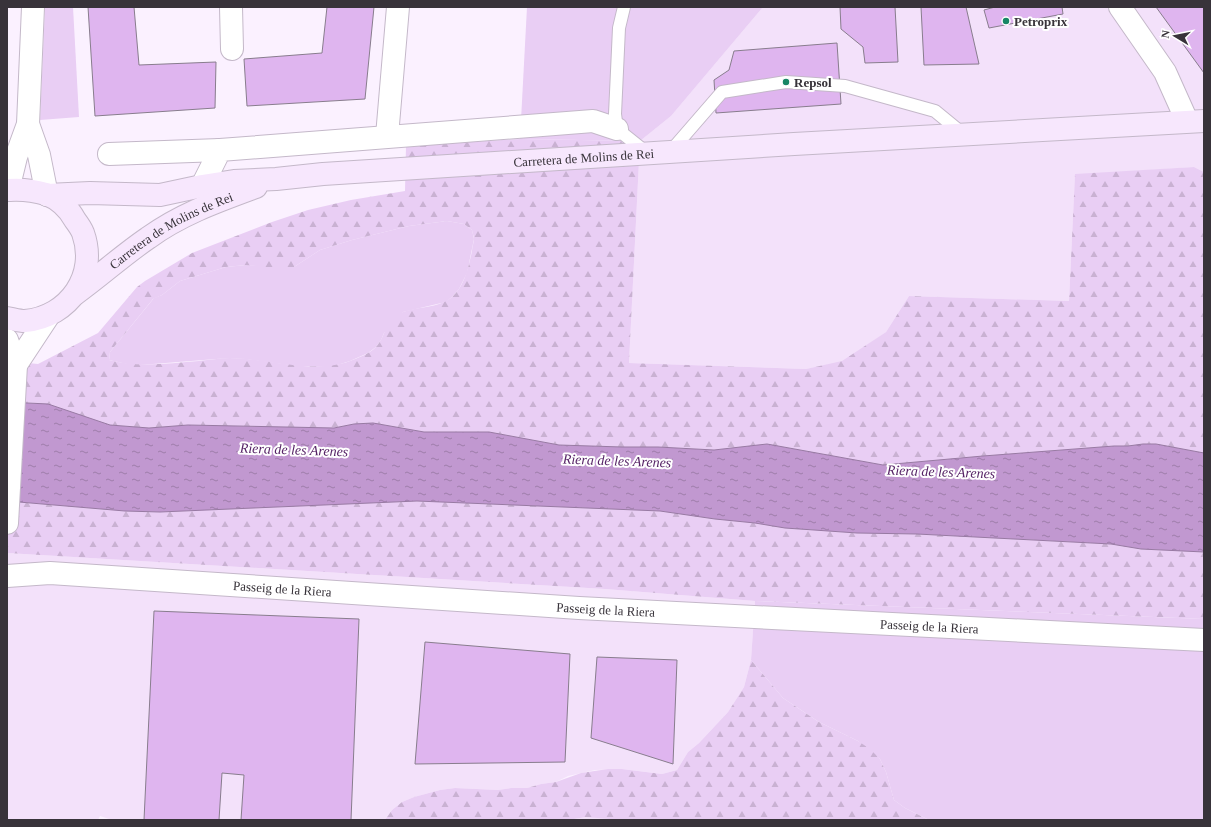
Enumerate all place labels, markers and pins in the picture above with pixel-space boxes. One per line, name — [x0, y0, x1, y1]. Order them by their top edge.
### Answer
place label: Petroprix — [1014, 14, 1068, 29]
marker: Petroprix — [1001, 16, 1011, 26]
place label: Repsol — [794, 75, 832, 90]
marker: Repsol — [781, 77, 791, 87]

